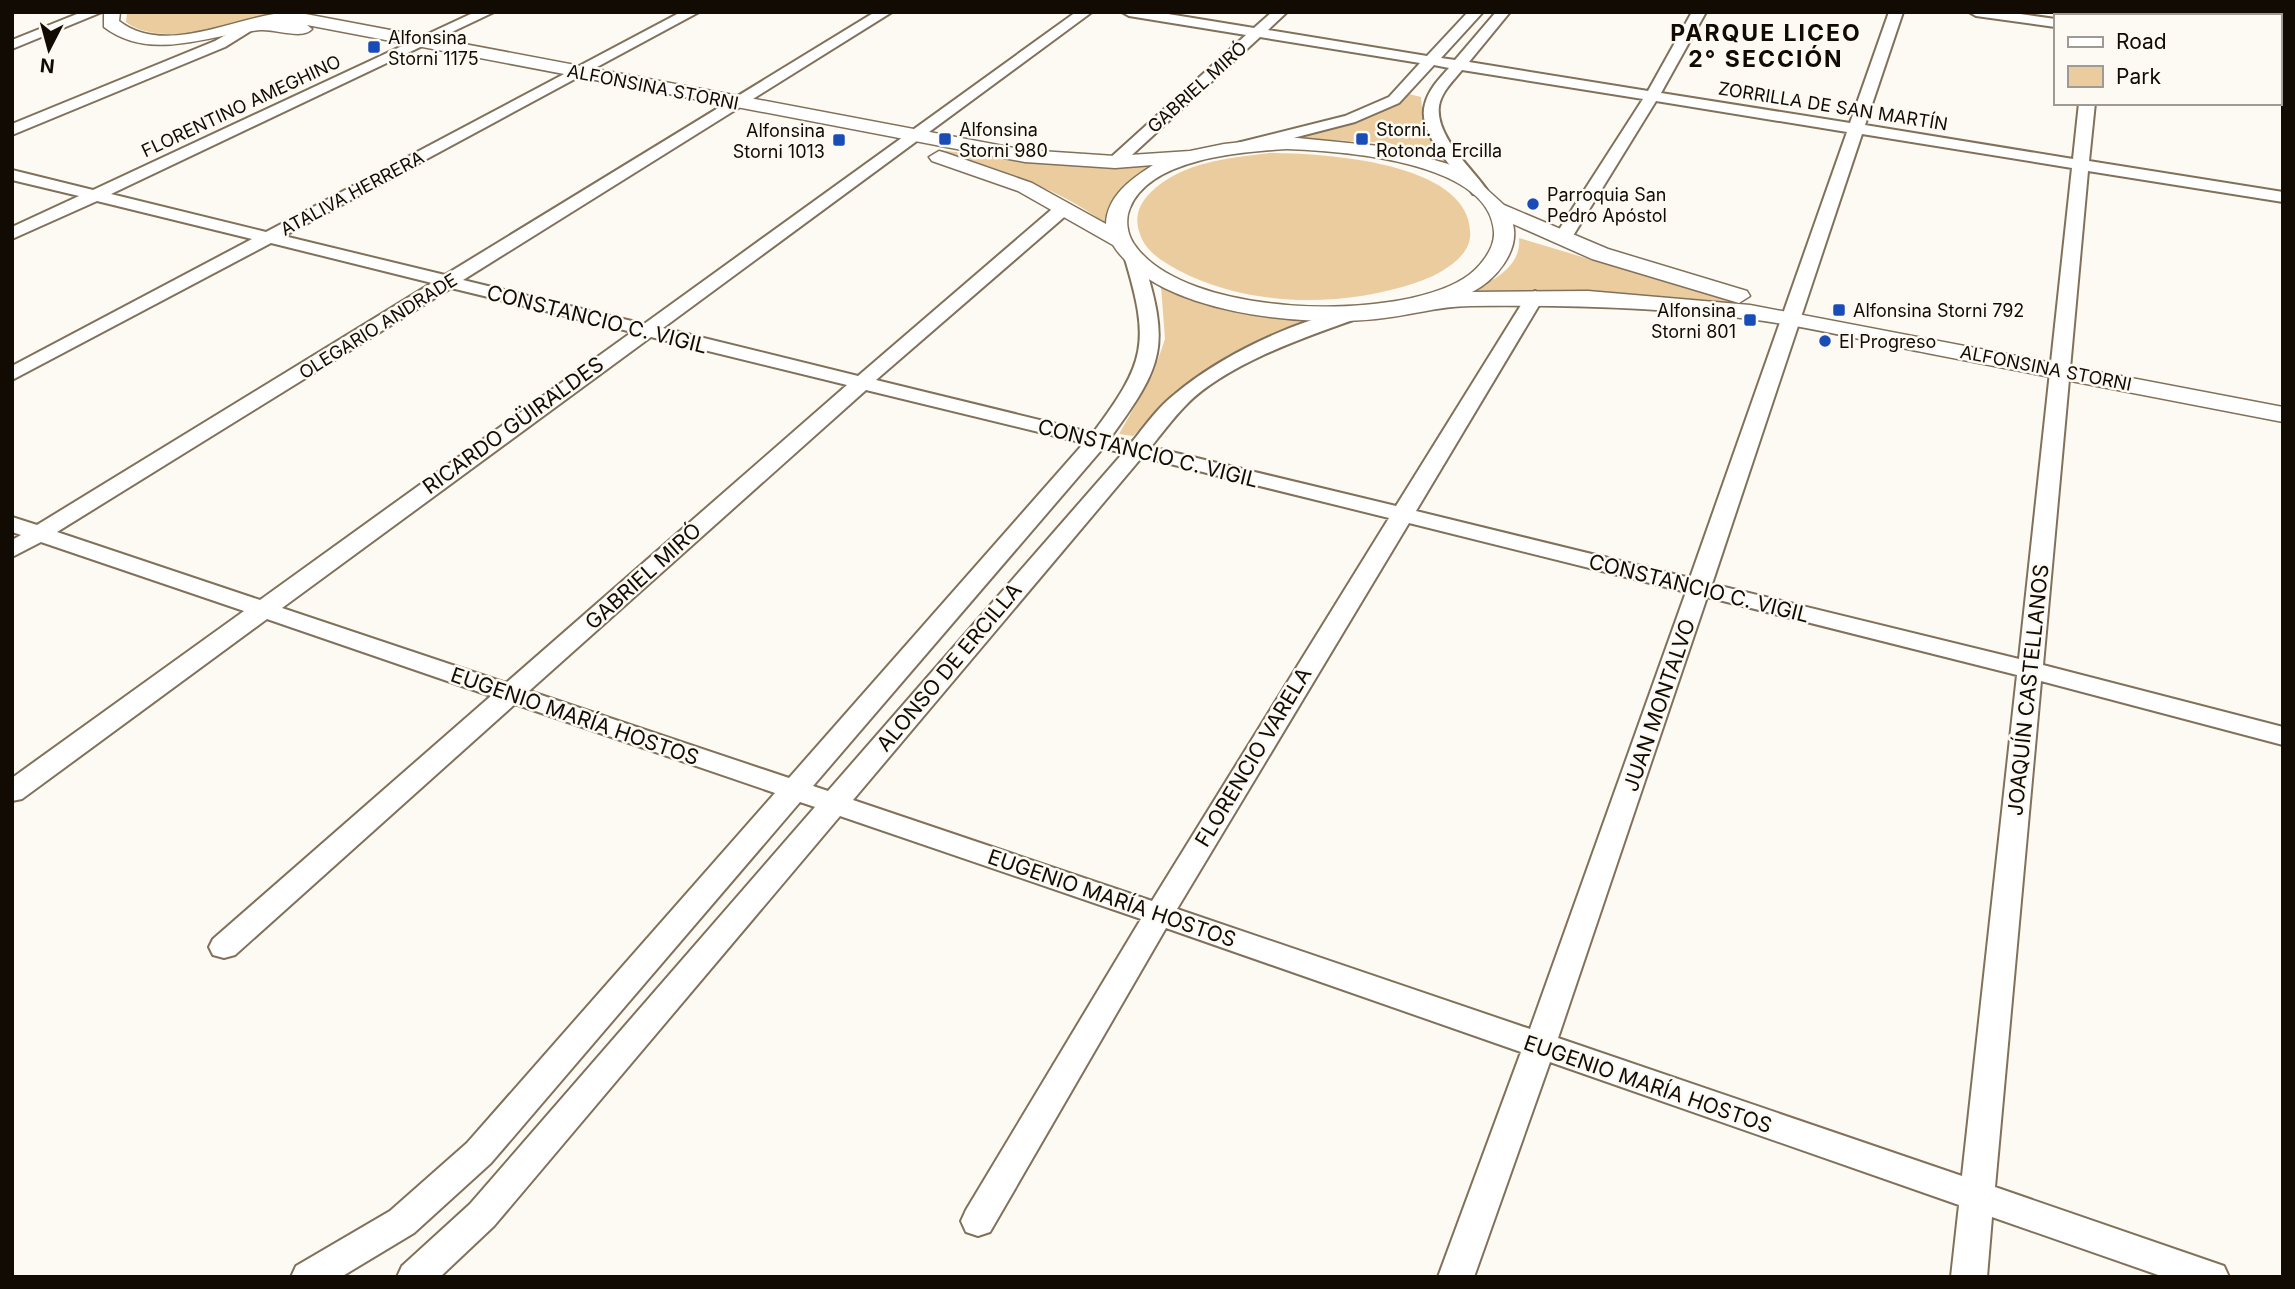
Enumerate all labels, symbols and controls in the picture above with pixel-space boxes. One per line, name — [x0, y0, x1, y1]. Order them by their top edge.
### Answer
north arrow — [14, 14, 84, 84]
legend — [2054, 14, 2281, 105]
district label: PARQUE LICEO 2° SECCIÓN — [1670, 19, 1862, 73]
place label: Alfonsina Storni 1175 — [388, 27, 479, 69]
text: Road — [2116, 29, 2167, 54]
street label: GABRIEL MIRÓ — [1142, 36, 1251, 137]
marker: Alfonsina Storni 1175 — [366, 39, 382, 55]
street label: FLORENTINO AMEGHINO — [138, 51, 344, 161]
text: N — [39, 53, 56, 78]
street label: ALFONSINA STORNI — [565, 60, 741, 114]
text: Park — [2116, 64, 2161, 89]
street label: ZORRILLA DE SAN MARTÍN — [1717, 76, 1949, 135]
place label: Alfonsina Storni 980 — [959, 119, 1048, 161]
place label: Storni. Rotonda Ercilla — [1376, 119, 1502, 161]
place label: Alfonsina Storni 1013 — [733, 120, 825, 162]
marker: Alfonsina Storni 980 — [937, 131, 953, 147]
marker: Storni. Rotonda Ercilla — [1354, 131, 1370, 147]
marker: Alfonsina Storni 1013 — [831, 132, 847, 148]
street label: ATALIVA HERRERA — [277, 146, 427, 240]
place label: Parroquia San Pedro Apóstol — [1547, 184, 1667, 226]
marker: Parroquia San Pedro Apóstol — [1525, 196, 1541, 212]
street label: OLEGARIO ANDRADE — [295, 269, 461, 383]
street label: CONSTANCIO C. VIGIL — [484, 279, 710, 359]
place label: Alfonsina Storni 801 — [1651, 300, 1736, 342]
place label: Alfonsina Storni 792 — [1853, 300, 2024, 321]
marker: Alfonsina Storni 792 — [1831, 302, 1847, 318]
marker: Alfonsina Storni 801 — [1742, 312, 1758, 328]
place label: El Progreso — [1839, 331, 1936, 352]
marker: El Progreso — [1817, 333, 1833, 349]
street label: ALFONSINA STORNI — [1958, 341, 2134, 395]
street label: RICARDO GÜIRALDES — [417, 350, 608, 499]
street label: CONSTANCIO C. VIGIL — [1035, 413, 1261, 493]
street label: GABRIEL MIRÓ — [579, 517, 706, 635]
street label: CONSTANCIO C. VIGIL — [1586, 548, 1812, 628]
street label: JOAQUÍN CASTELLANOS — [2001, 563, 2054, 817]
street label: ALONSO DE ERCILLA — [871, 578, 1027, 756]
street label: JUAN MONTALVO — [1618, 615, 1700, 795]
street label: EUGENIO MARÍA HOSTOS — [448, 661, 703, 770]
street label: FLORENCIO VARELA — [1190, 663, 1316, 851]
street label: EUGENIO MARÍA HOSTOS — [985, 843, 1240, 952]
street label: EUGENIO MARÍA HOSTOS — [1521, 1029, 1776, 1138]

